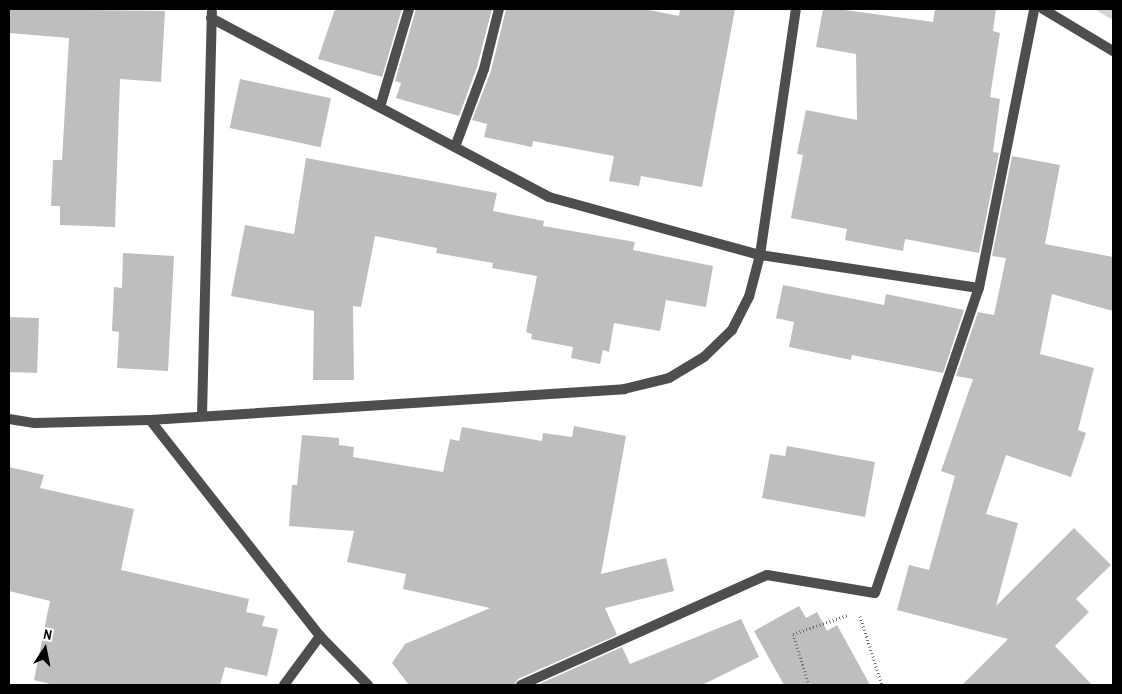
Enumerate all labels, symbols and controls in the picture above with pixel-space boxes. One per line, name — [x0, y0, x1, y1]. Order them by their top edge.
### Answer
north arrow — [20, 624, 70, 674]
text: N — [42, 625, 54, 644]

